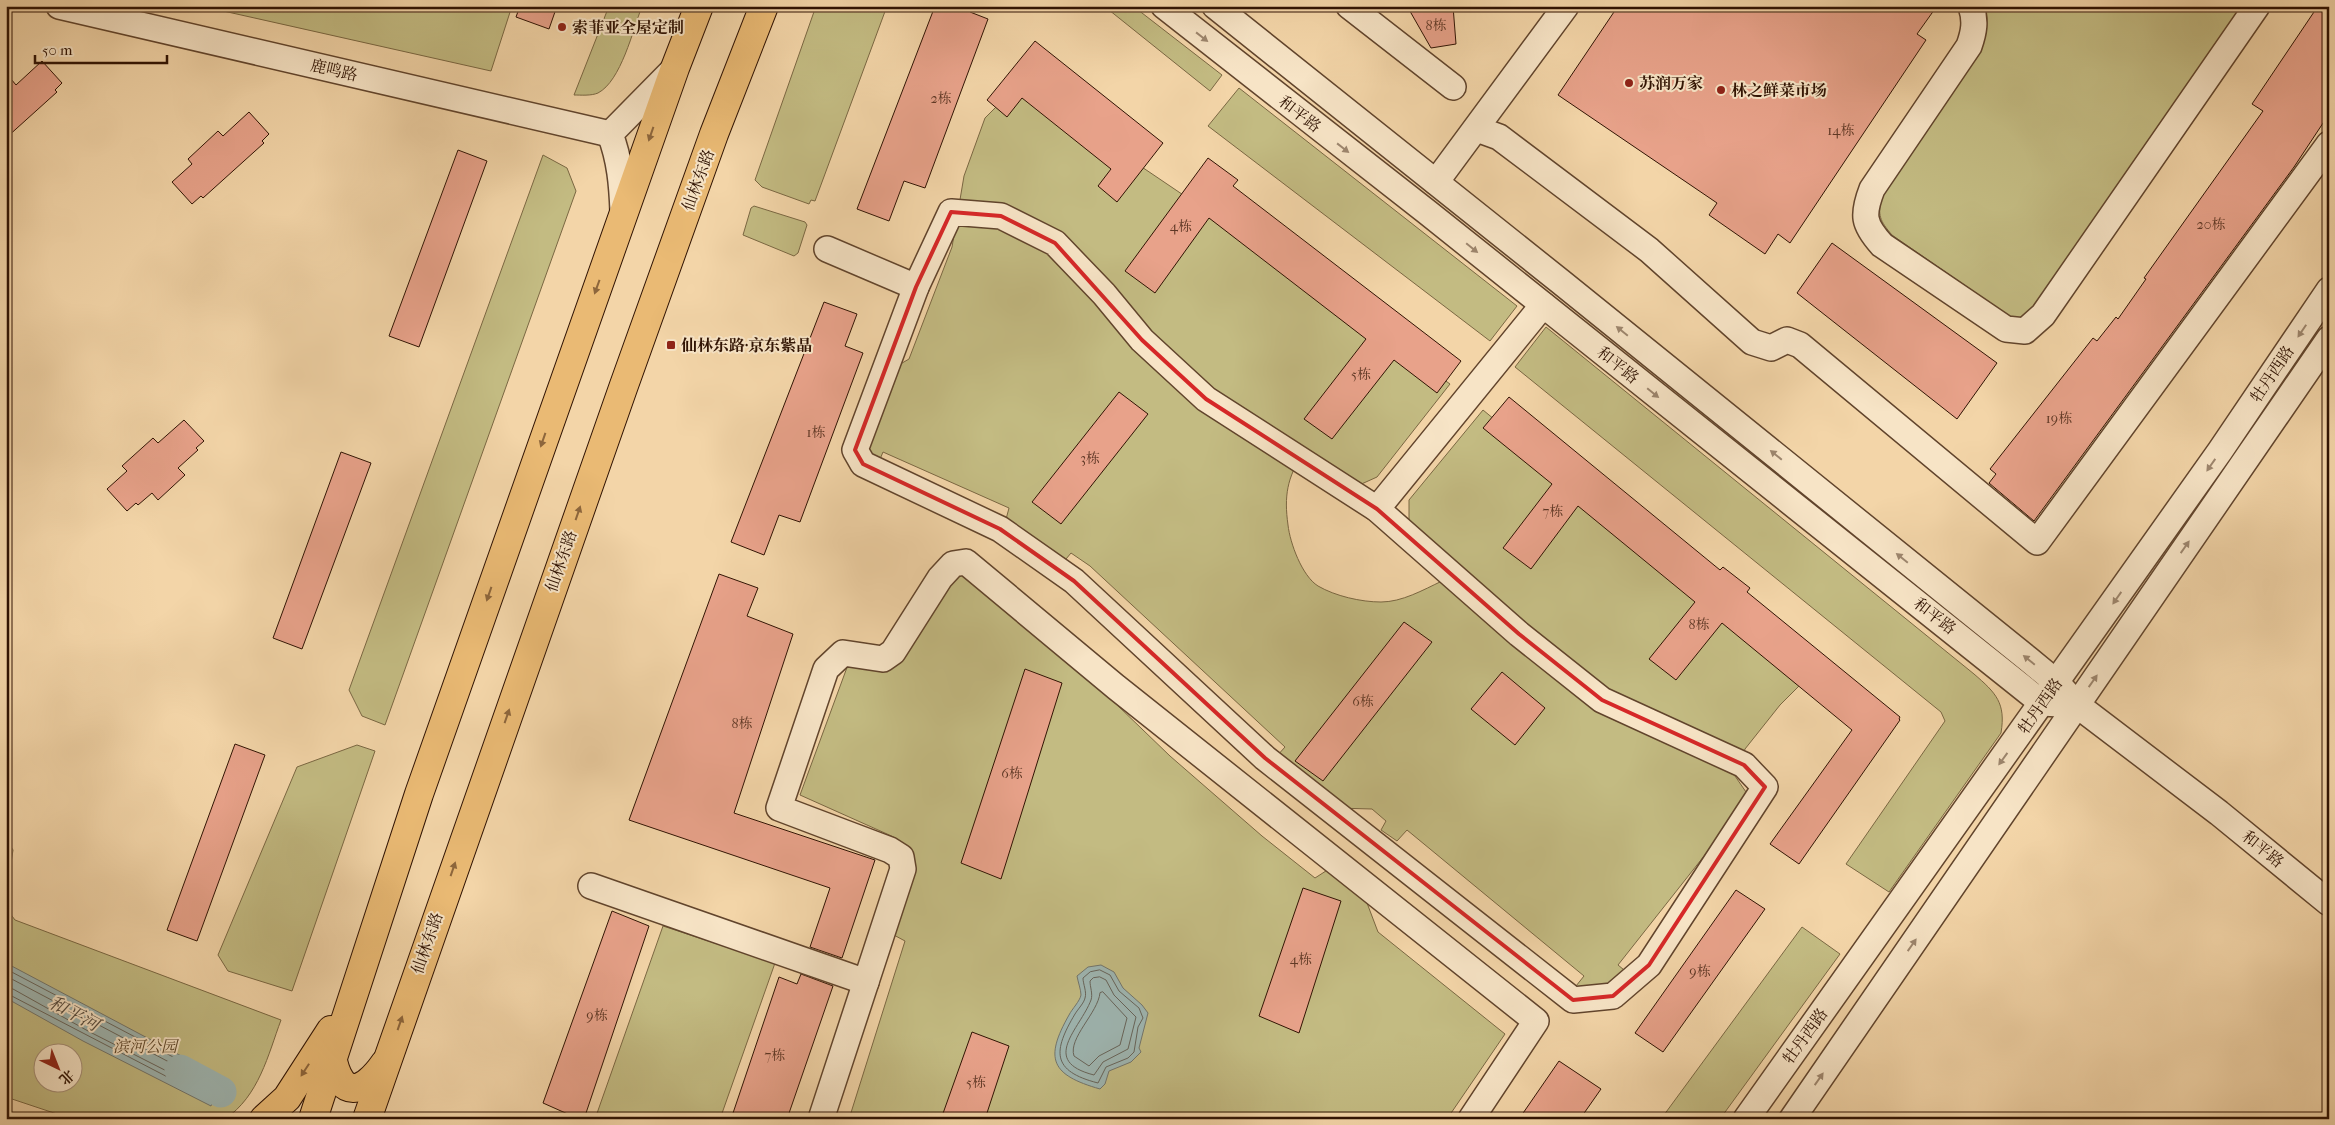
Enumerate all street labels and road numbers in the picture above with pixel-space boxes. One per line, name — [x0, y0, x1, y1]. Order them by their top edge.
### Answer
street label: 鹿鸣路 — [308, 55, 360, 85]
street label: 和平路 — [1275, 92, 1325, 136]
street label: 仙林东路 — [678, 147, 718, 213]
street label: 牡丹西路 — [2246, 342, 2298, 406]
street label: 和平路 — [1593, 343, 1643, 387]
street label: 仙林东路 — [542, 528, 580, 594]
street label: 和平路 — [1910, 594, 1960, 638]
street label: 牡丹西路 — [2014, 674, 2066, 738]
street label: 和平路 — [2238, 827, 2288, 871]
street label: 仙林东路 — [408, 910, 446, 976]
street label: 牡丹西路 — [1779, 1005, 1831, 1067]

